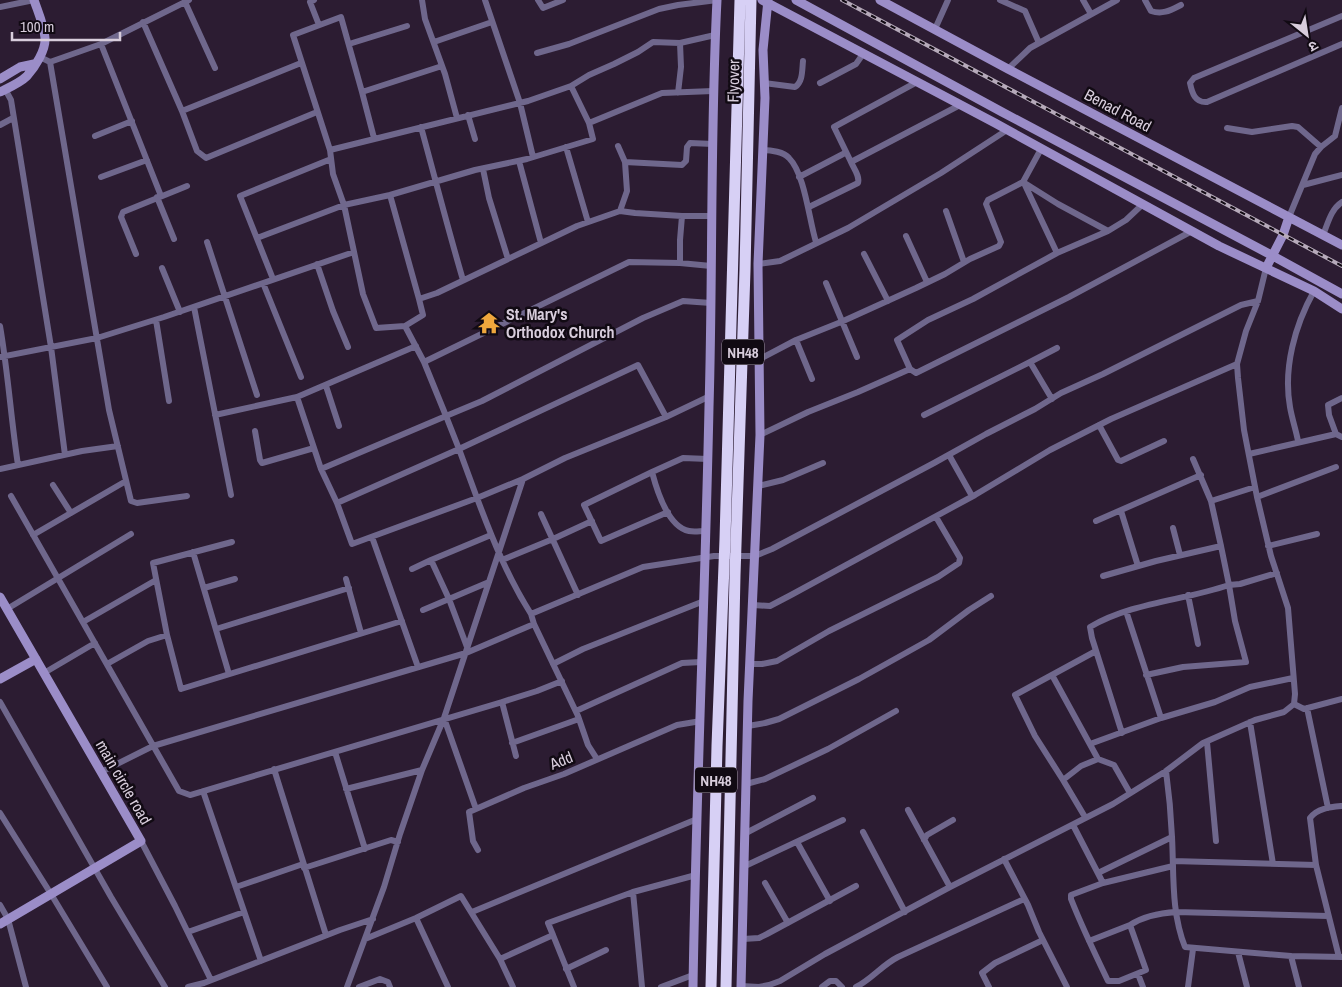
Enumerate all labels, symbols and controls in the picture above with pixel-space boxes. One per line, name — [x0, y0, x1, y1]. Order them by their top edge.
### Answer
scale bar — [12, 10, 120, 42]
north arrow — [1282, 10, 1332, 60]
text: 100 m — [20, 16, 54, 37]
text: उ — [1305, 36, 1322, 57]
street label: Flyover — [722, 59, 744, 103]
street label: Benad Road — [1081, 83, 1155, 137]
place label: St. Mary's Orthodox Church — [506, 303, 615, 343]
temple icon: St. Mary's Orthodox Church — [476, 310, 502, 336]
road number: NH48 — [722, 340, 764, 364]
street label: main circle road — [91, 736, 157, 828]
street label: Add — [545, 745, 576, 775]
road number: NH48 — [695, 768, 737, 792]

